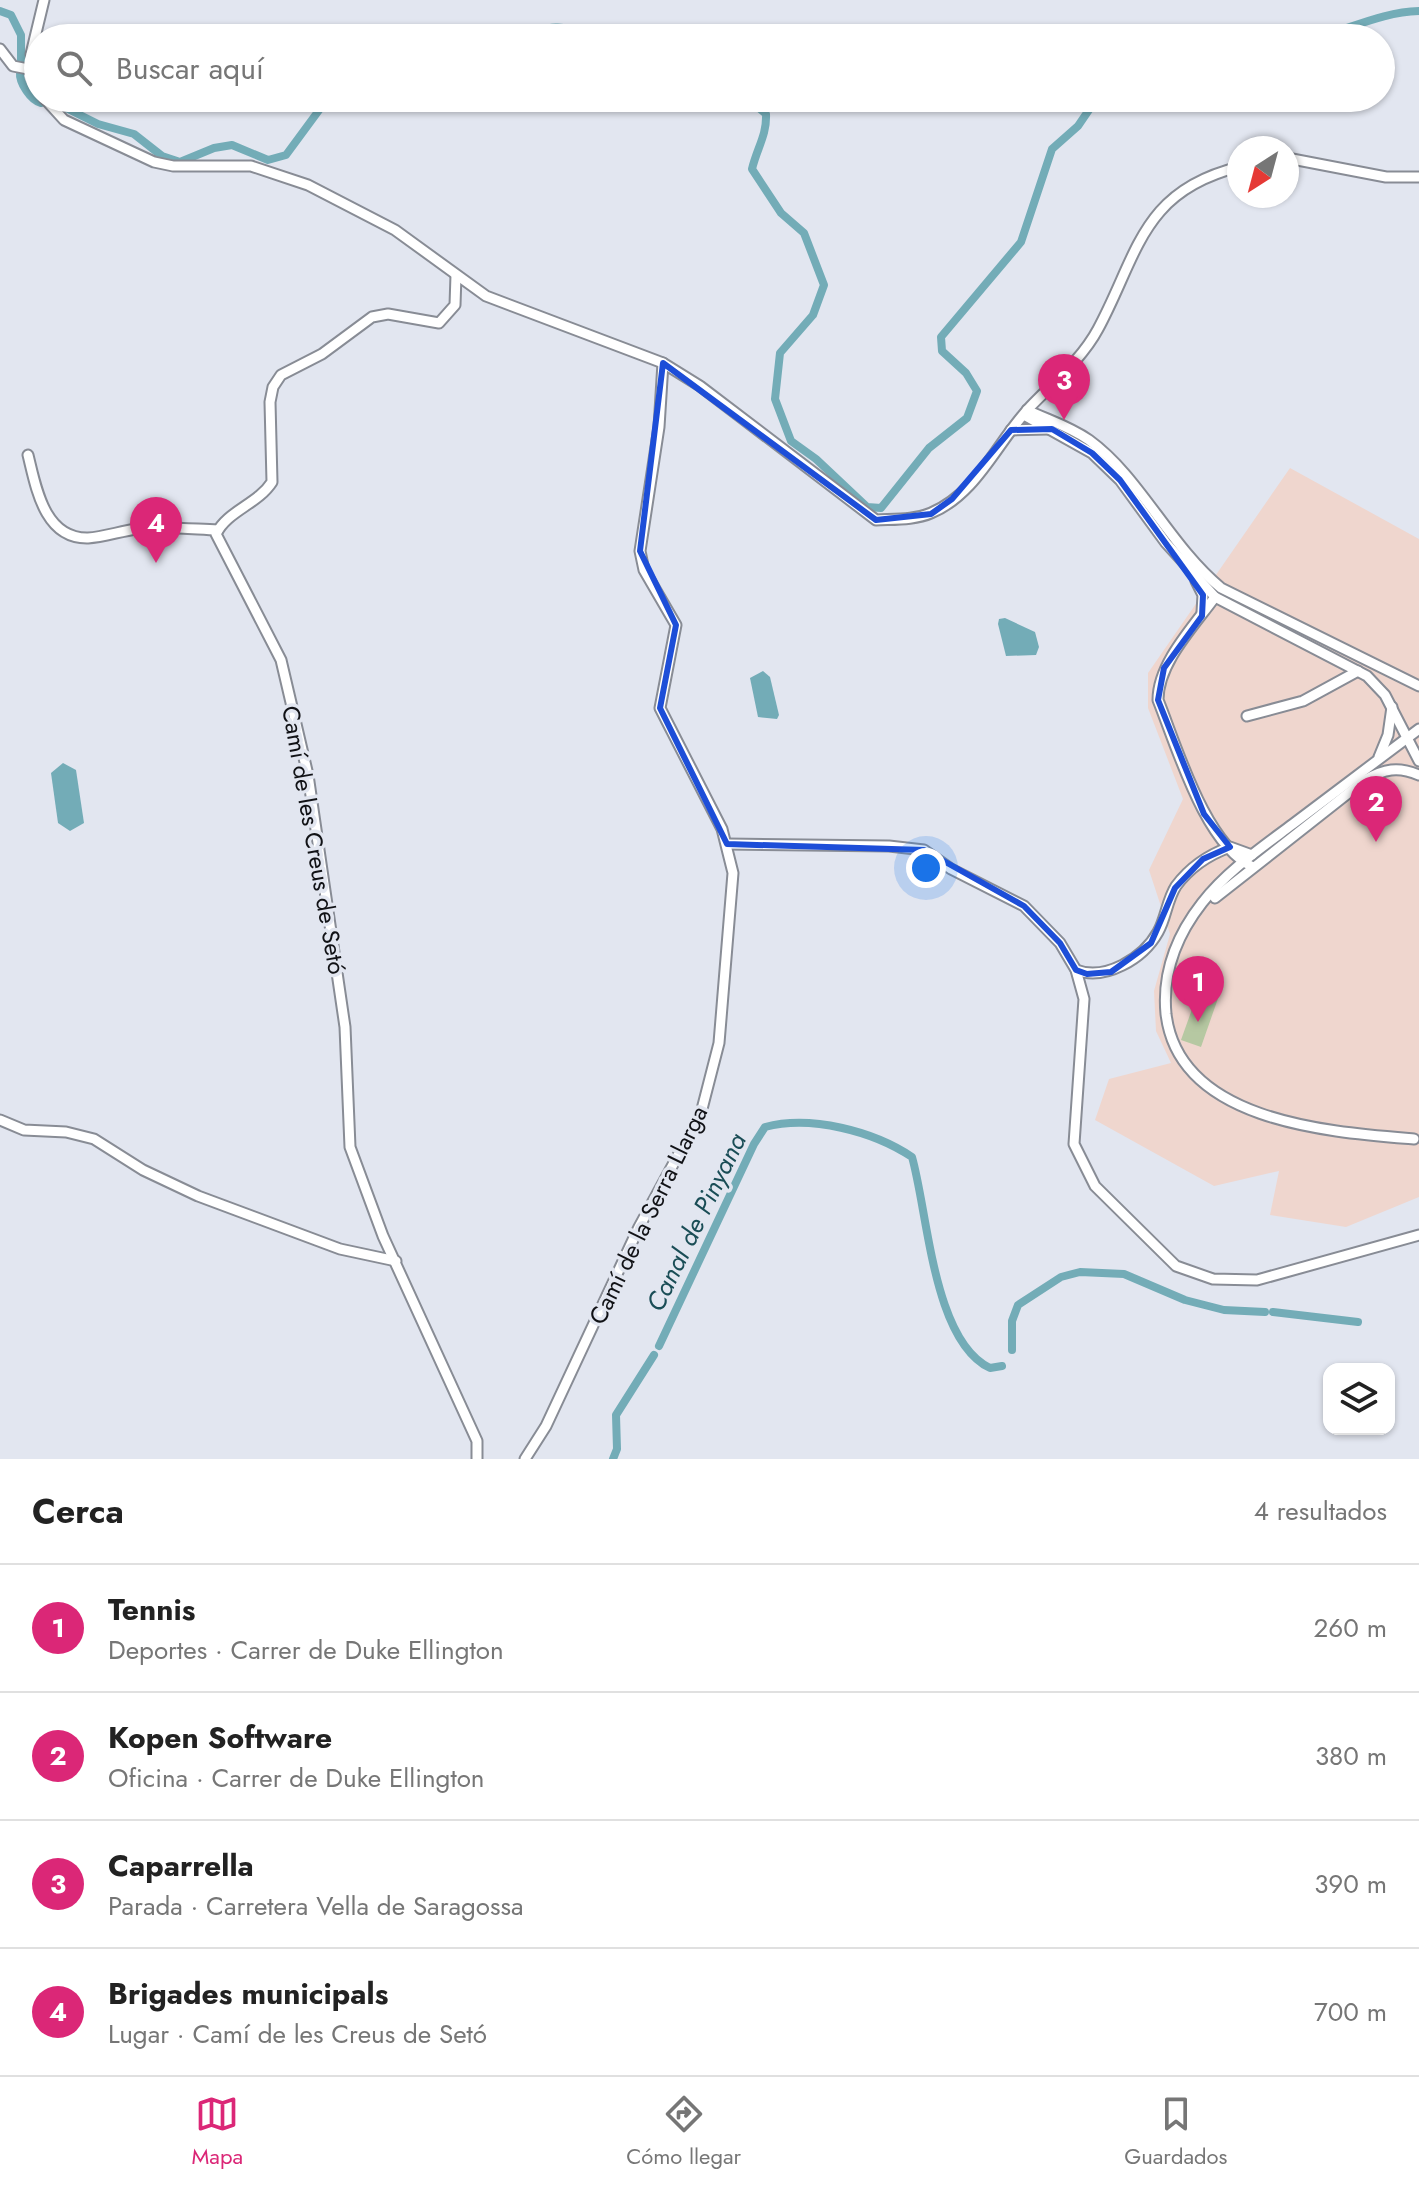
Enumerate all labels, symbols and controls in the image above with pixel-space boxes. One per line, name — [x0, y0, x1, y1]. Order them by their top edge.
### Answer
search box — [24, 24, 1395, 112]
icon: search — [52, 46, 96, 90]
text: Buscar aquí — [116, 47, 264, 90]
north arrow — [1227, 136, 1299, 208]
pin: 3 — [1038, 354, 1090, 420]
pin: 4 — [130, 497, 182, 563]
street label: Camí de les Creus de Setó — [273, 703, 355, 977]
pin: 2 — [1350, 776, 1402, 842]
your location — [906, 848, 946, 888]
pin: 1 — [1172, 956, 1224, 1022]
street label: Camí de la Serra Llarga — [580, 1100, 716, 1330]
water label: Canal de Pinyana — [636, 1126, 756, 1318]
map controls — [1323, 1363, 1395, 1435]
button: layers — [1323, 1363, 1395, 1435]
text: Cerca — [32, 1487, 124, 1536]
text: 4 resultados — [1254, 1492, 1387, 1530]
text: Tennis — [108, 1588, 195, 1631]
text: 1 — [51, 1609, 65, 1647]
text: 260 m — [1314, 1609, 1387, 1647]
text: Deportes · Carrer de Duke Ellington — [108, 1631, 504, 1669]
text: Kopen Software — [108, 1716, 332, 1759]
text: 2 — [49, 1737, 67, 1775]
text: 380 m — [1315, 1737, 1387, 1775]
text: Oficina · Carrer de Duke Ellington — [108, 1759, 485, 1797]
text: Caparrella — [108, 1844, 254, 1887]
text: 3 — [50, 1865, 66, 1903]
text: 390 m — [1314, 1865, 1387, 1903]
text: Parada · Carretera Vella de Saragossa — [108, 1887, 524, 1925]
text: Brigades municipals — [108, 1972, 388, 2015]
text: 4 — [49, 1993, 67, 2031]
text: 700 m — [1314, 1993, 1387, 2031]
text: Lugar · Camí de les Creus de Setó — [108, 2015, 487, 2053]
tab: Mapa — [192, 2092, 243, 2172]
tab: Cómo llegar — [626, 2092, 741, 2172]
tab: Guardados — [1124, 2092, 1227, 2172]

